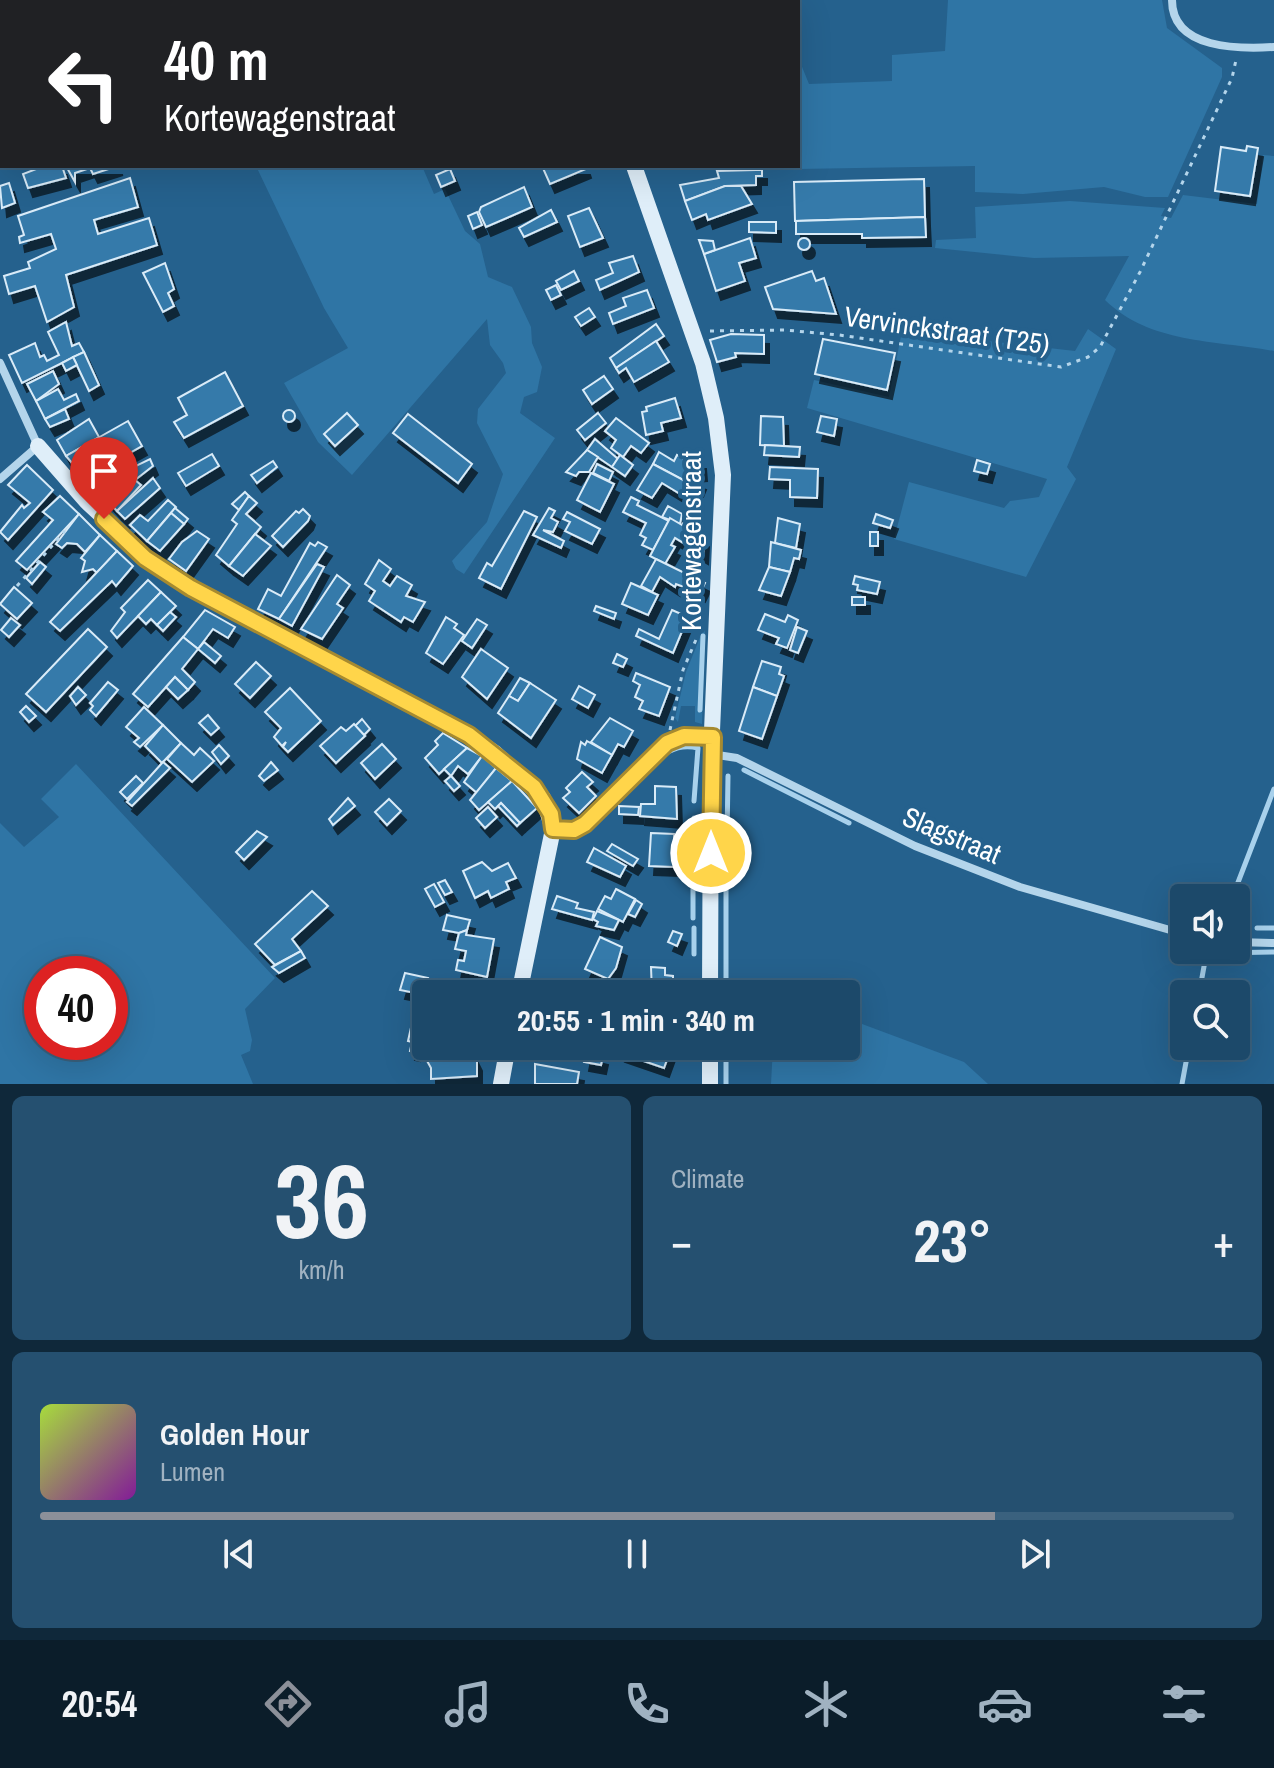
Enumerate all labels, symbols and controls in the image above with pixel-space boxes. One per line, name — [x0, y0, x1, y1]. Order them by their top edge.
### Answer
text: 40 m — [164, 22, 269, 97]
icon: left — [32, 32, 136, 136]
text: Kortewagenstraat — [164, 94, 395, 142]
street label: Vervinckstraat (T25) — [842, 297, 1052, 363]
pin — [70, 437, 138, 519]
icon: arrive — [82, 449, 126, 493]
street label: Kortewagenstraat — [672, 451, 710, 631]
street label: Slagstraat — [897, 797, 1007, 873]
position arrow — [669, 811, 753, 895]
map controls — [1170, 884, 1250, 1060]
button: sound — [1170, 884, 1250, 964]
speed limit sign: 40 — [24, 956, 128, 1060]
button: search — [1170, 980, 1250, 1060]
text: 20:55 · 1 min · 340 m — [517, 1000, 755, 1040]
text: 36 — [274, 1130, 369, 1270]
text: Climate — [671, 1161, 744, 1196]
text: 23° — [913, 1200, 992, 1281]
text: − — [671, 1211, 692, 1271]
text: + — [1213, 1211, 1234, 1271]
text: km/h — [298, 1252, 345, 1287]
text: Golden Hour — [160, 1414, 309, 1454]
text: Lumen — [160, 1454, 225, 1489]
icon: previous — [217, 1532, 261, 1576]
icon: pause — [615, 1532, 659, 1576]
icon: next — [1013, 1532, 1057, 1576]
icon: directions — [260, 1676, 316, 1732]
icon: music — [440, 1676, 496, 1732]
icon: phone — [619, 1676, 675, 1732]
icon: climate — [798, 1676, 854, 1732]
icon: car — [977, 1676, 1033, 1732]
icon: filters — [1156, 1676, 1212, 1732]
text: 20:54 — [62, 1680, 137, 1728]

